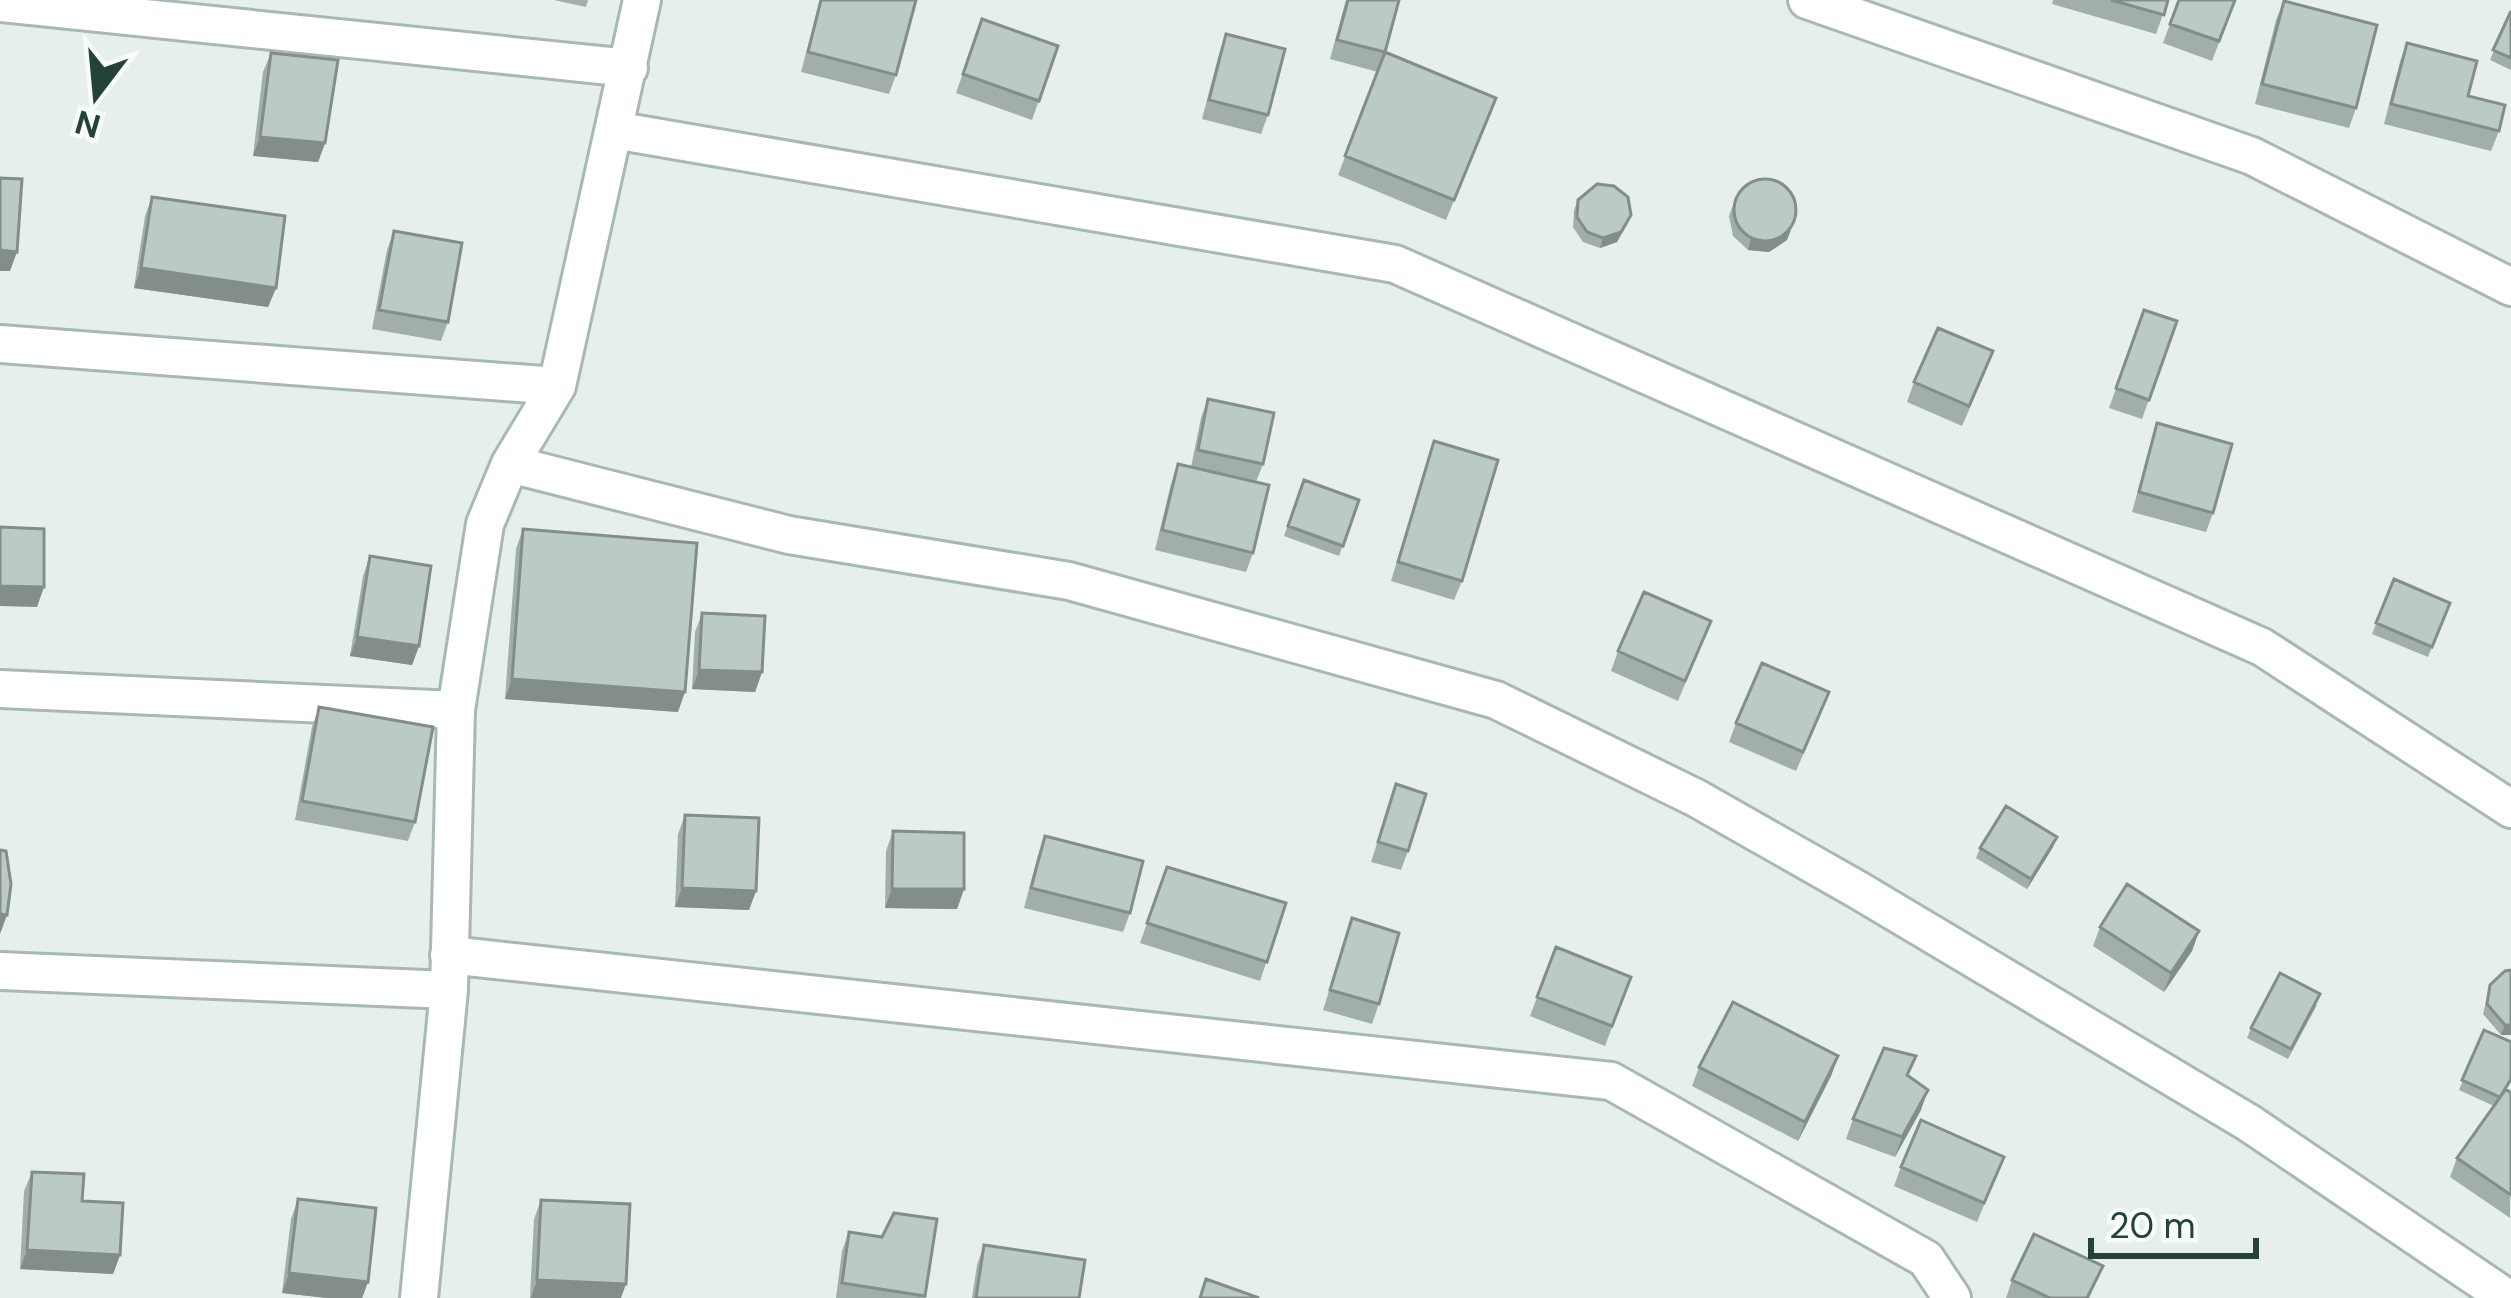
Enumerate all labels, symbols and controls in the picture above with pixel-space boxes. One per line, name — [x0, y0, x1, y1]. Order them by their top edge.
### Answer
north arrow — [36, 36, 156, 156]
text: N — [70, 100, 105, 148]
scale bar — [2091, 1184, 2256, 1258]
text: 20 m — [2109, 1202, 2196, 1249]

